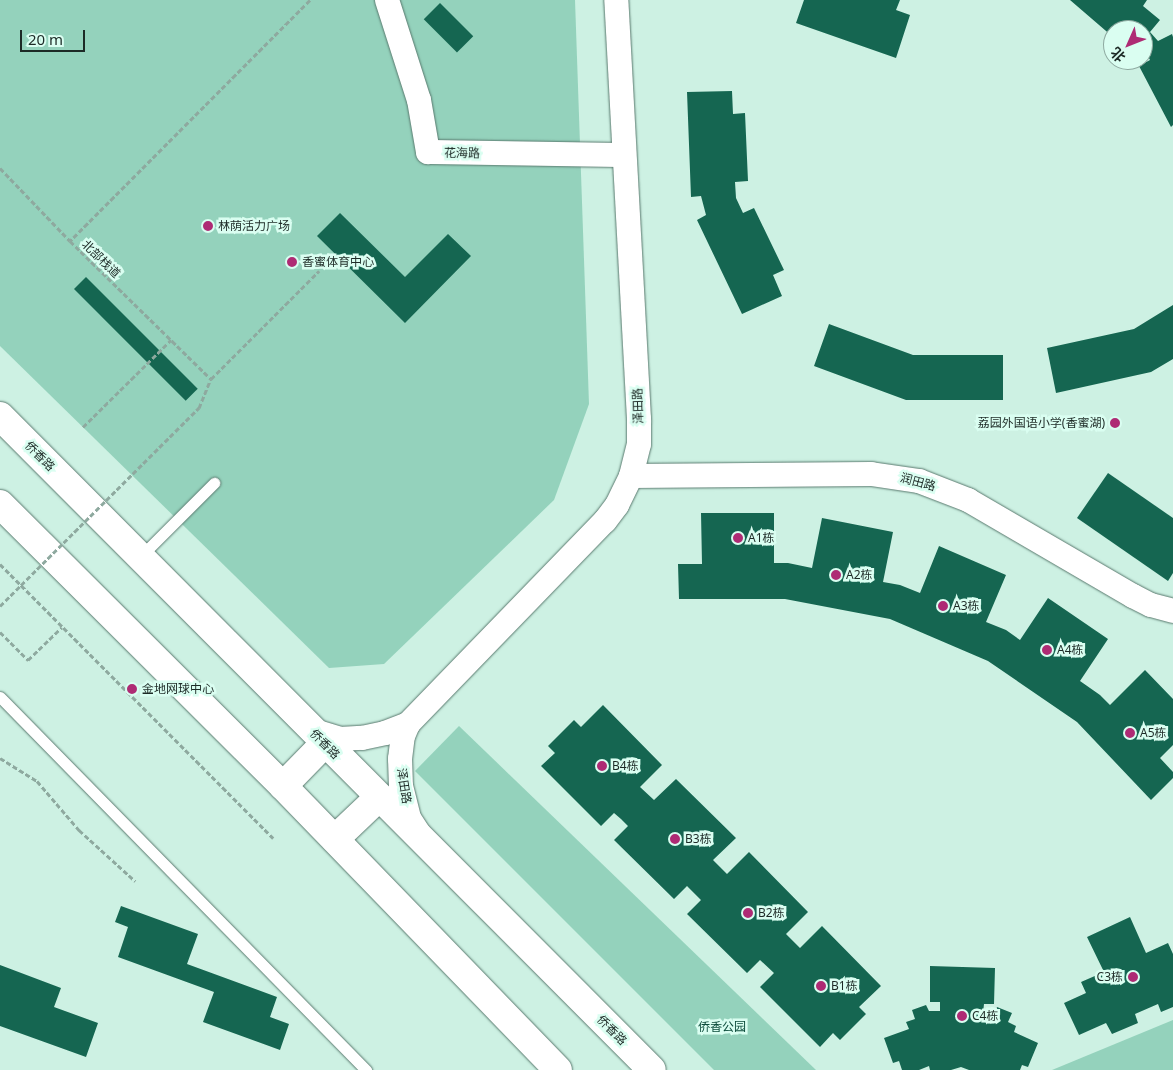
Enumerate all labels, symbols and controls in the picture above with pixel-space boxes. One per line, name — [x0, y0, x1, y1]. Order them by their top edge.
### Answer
scale bar — [22, 20, 88, 52]
north arrow — [1103, 20, 1153, 70]
text: 20 m — [28, 29, 63, 49]
text: 北 — [1106, 43, 1129, 67]
street label: 花海路 — [444, 145, 480, 161]
place label: 林荫活力广场 — [218, 219, 290, 233]
marker: 林荫活力广场 — [202, 220, 214, 232]
street label: 北部栈道 — [79, 237, 123, 281]
place label: 香蜜体育中心 — [302, 255, 374, 269]
marker: 香蜜体育中心 — [286, 256, 298, 268]
street label: 泽田路 — [630, 388, 646, 424]
place label: 荔园外国语小学(香蜜湖) — [978, 416, 1105, 430]
marker: 荔园外国语小学(香蜜湖) — [1109, 417, 1121, 429]
street label: 侨香路 — [22, 438, 58, 474]
street label: 润田路 — [899, 470, 937, 494]
place label: A1栋 — [748, 531, 775, 545]
marker: A1栋 — [732, 532, 744, 544]
place label: A2栋 — [846, 568, 873, 582]
marker: A2栋 — [830, 569, 842, 581]
place label: A3栋 — [953, 599, 980, 613]
marker: A3栋 — [937, 600, 949, 612]
place label: A4栋 — [1057, 643, 1084, 657]
marker: A4栋 — [1041, 644, 1053, 656]
place label: 金地网球中心 — [142, 682, 214, 696]
marker: 金地网球中心 — [126, 683, 138, 695]
street label: 侨香路 — [307, 726, 343, 762]
place label: A5栋 — [1140, 726, 1167, 740]
marker: A5栋 — [1124, 727, 1136, 739]
place label: B4栋 — [612, 759, 639, 773]
marker: B4栋 — [596, 760, 608, 772]
street label: 泽田路 — [394, 767, 414, 805]
place label: B3栋 — [685, 832, 712, 846]
marker: B3栋 — [669, 833, 681, 845]
place label: B2栋 — [758, 906, 785, 920]
marker: B2栋 — [742, 907, 754, 919]
place label: C3栋 — [1097, 970, 1123, 984]
marker: C3栋 — [1127, 971, 1139, 983]
place label: B1栋 — [831, 979, 858, 993]
marker: B1栋 — [815, 980, 827, 992]
place label: C4栋 — [972, 1009, 998, 1023]
marker: C4栋 — [956, 1010, 968, 1022]
street label: 侨香路 — [594, 1012, 630, 1048]
park label: 侨香公园 — [698, 1020, 746, 1034]

